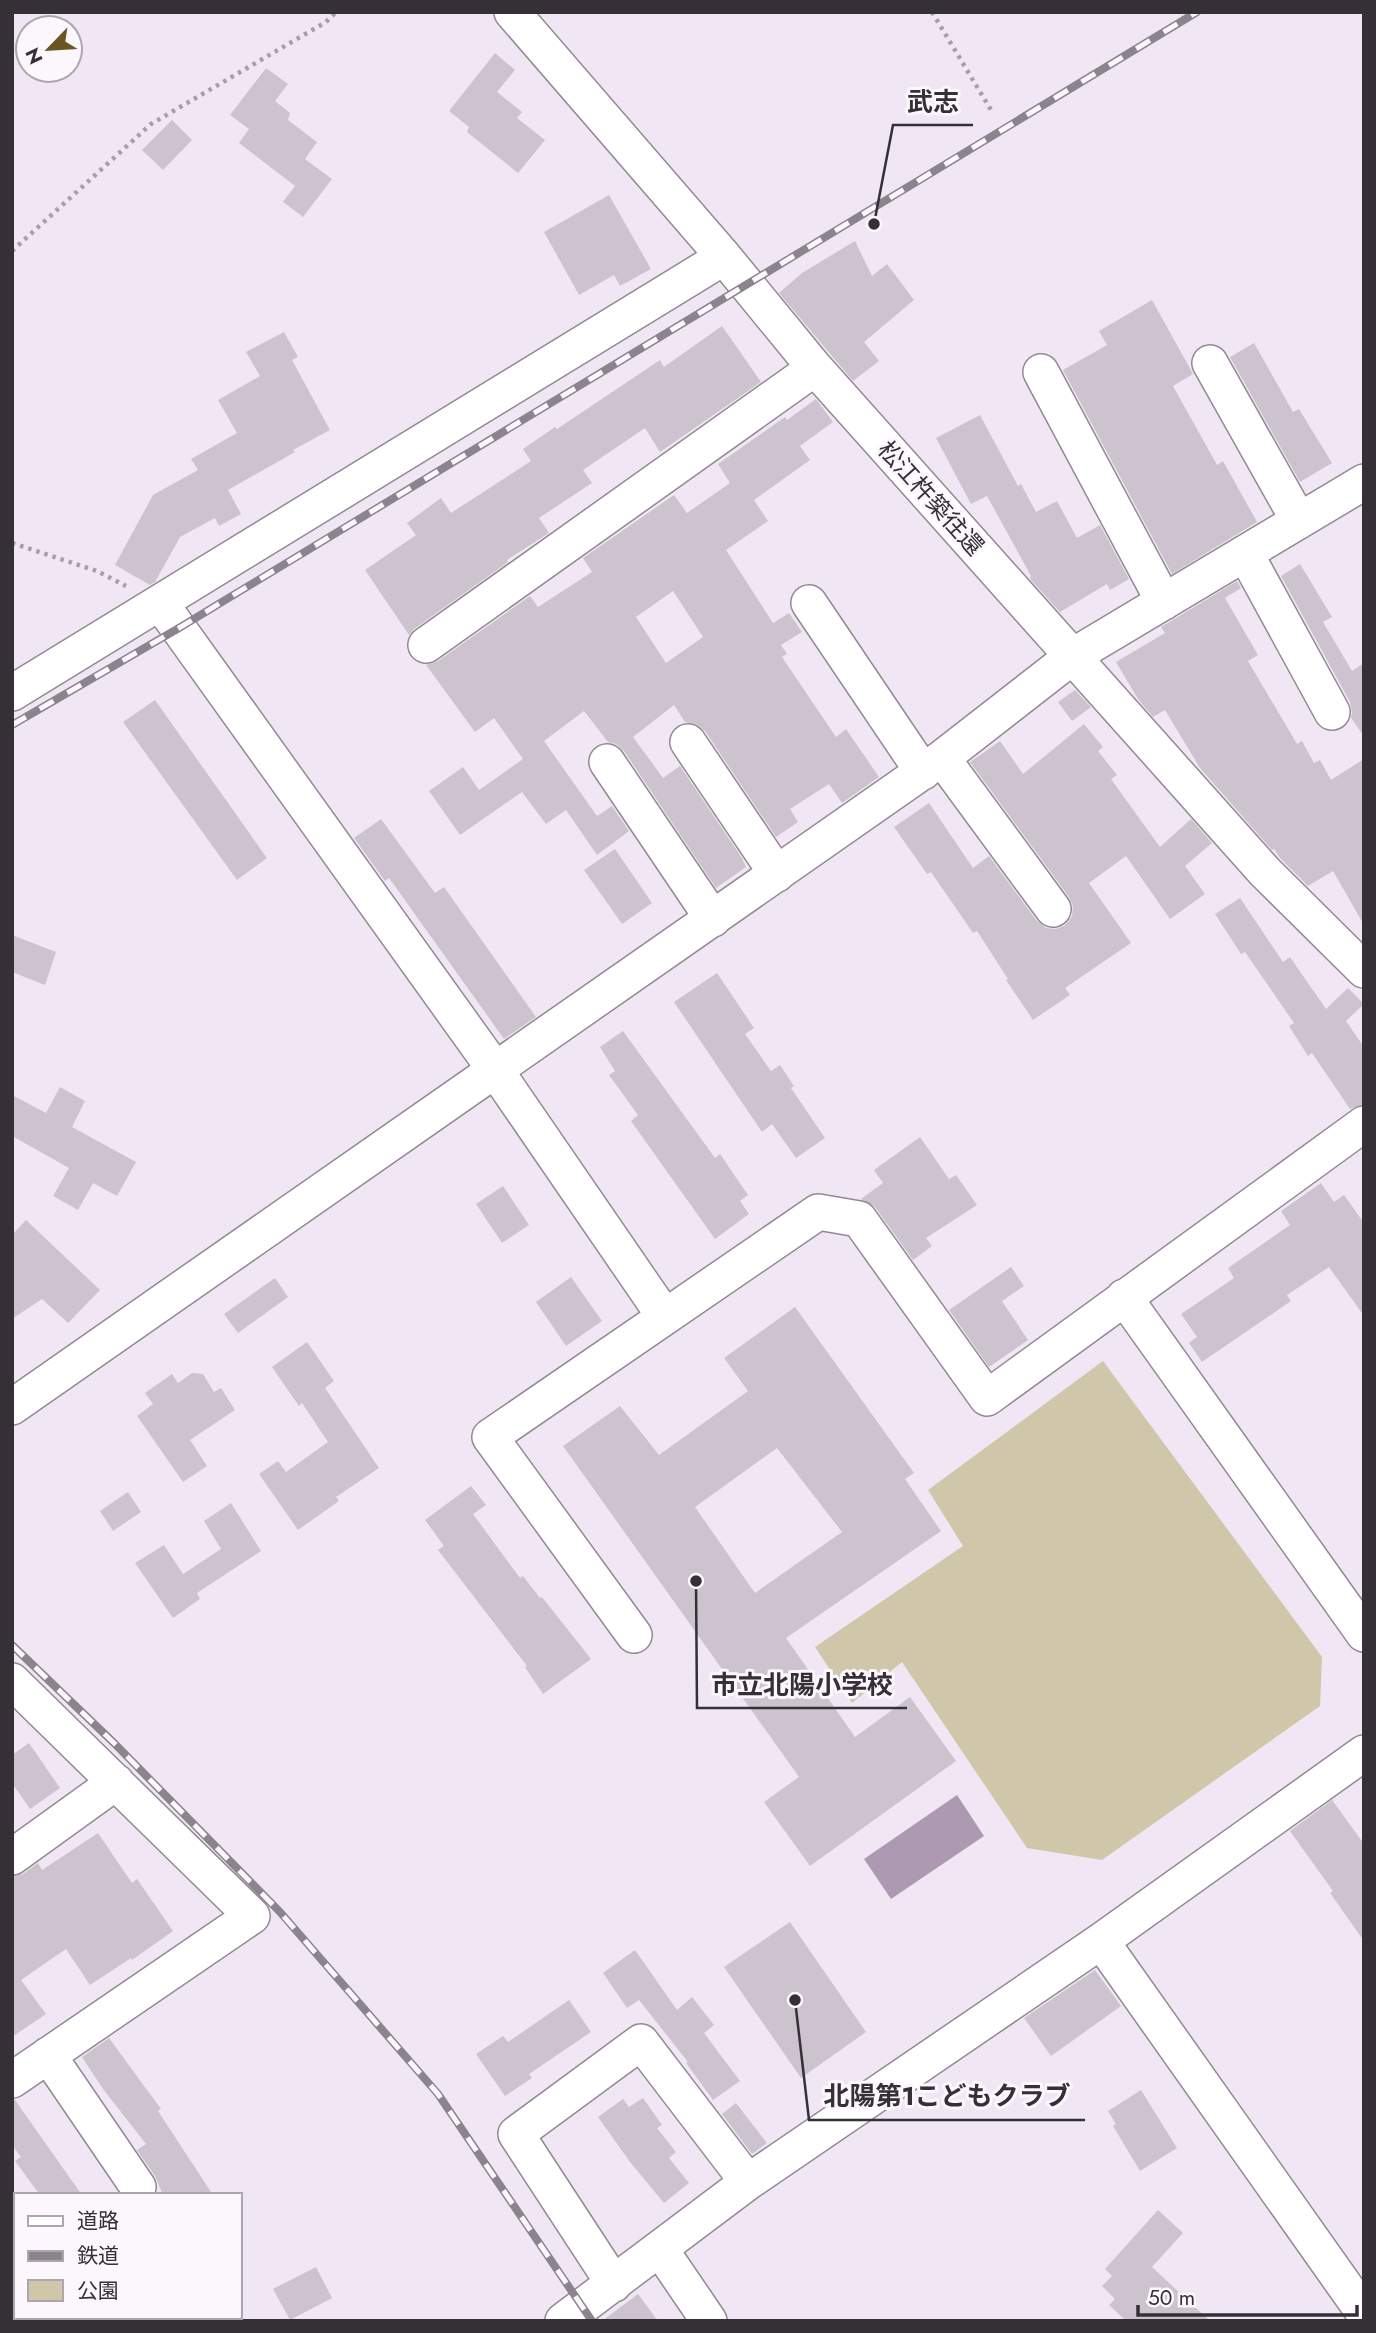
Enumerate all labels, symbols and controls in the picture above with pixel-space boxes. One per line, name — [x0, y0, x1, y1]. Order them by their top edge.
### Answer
north arrow — [14, 14, 84, 84]
text: N — [19, 43, 49, 69]
callout: 武志 — [893, 78, 973, 125]
text: 武志 — [907, 83, 959, 121]
street label: 松江杵築往還 — [870, 433, 992, 563]
callout: 市立北陽小学校 — [697, 1661, 907, 1708]
text: 市立北陽小学校 — [711, 1666, 893, 1704]
callout: 北陽第1こどもクラブ — [809, 2073, 1085, 2120]
text: 北陽第1こどもクラブ — [823, 2077, 1071, 2115]
legend — [14, 2193, 242, 2319]
text: 道路 — [77, 2206, 119, 2236]
text: 鉄道 — [77, 2241, 119, 2271]
scale bar — [1138, 2274, 1357, 2318]
text: 公園 — [77, 2276, 119, 2306]
text: 50 m — [1148, 2283, 1195, 2313]

